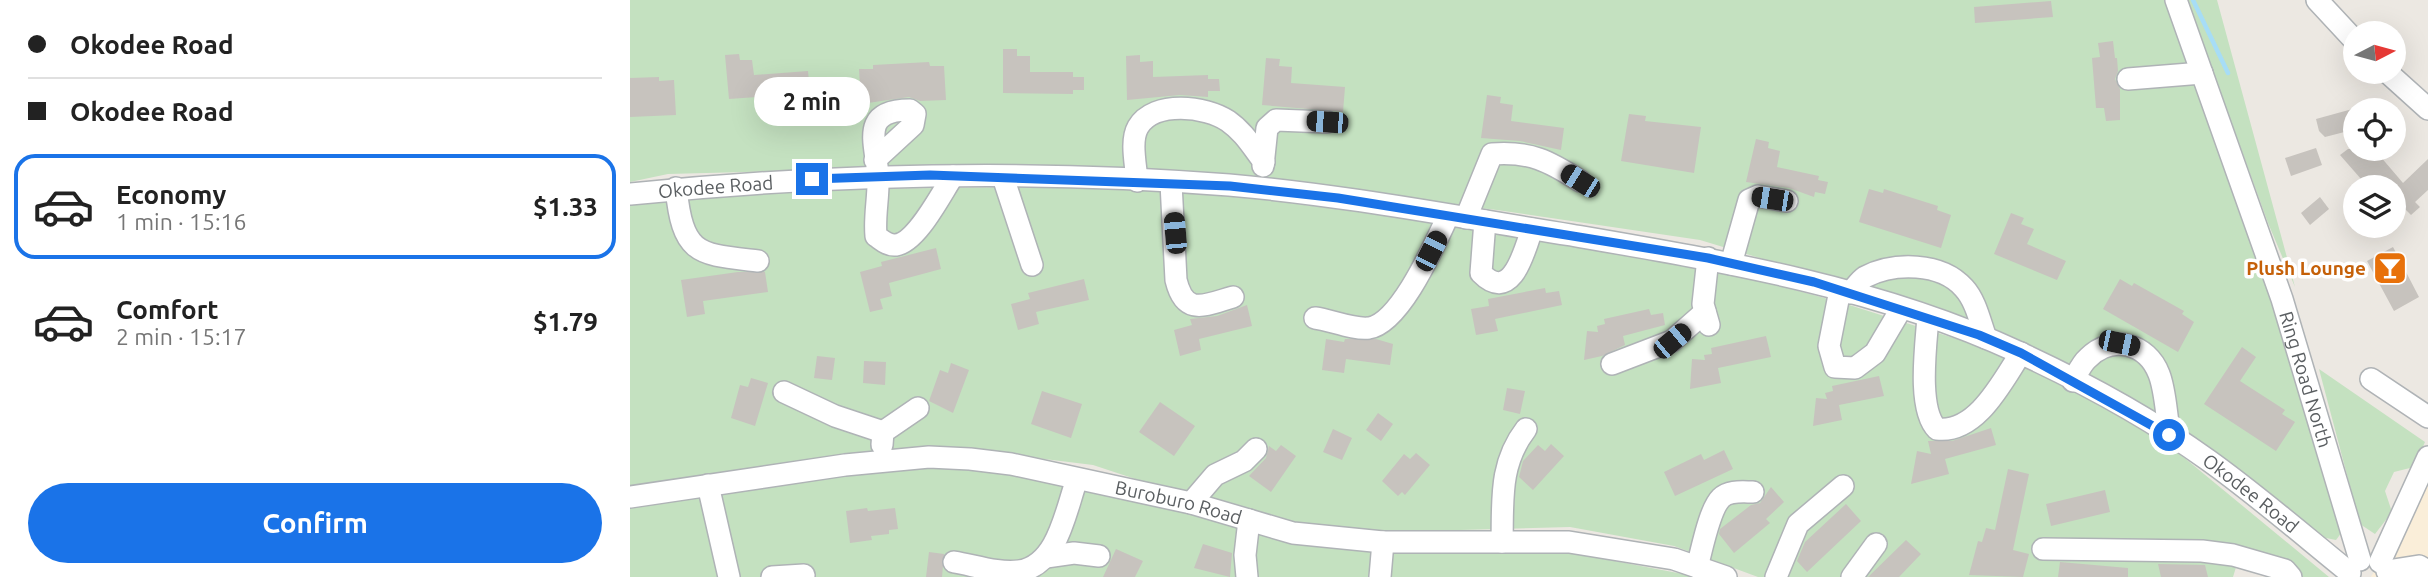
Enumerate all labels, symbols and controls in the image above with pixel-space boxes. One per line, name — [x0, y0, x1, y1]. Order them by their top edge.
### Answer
north arrow — [2343, 21, 2406, 84]
map controls — [2343, 21, 2406, 238]
text: Okodee Road — [70, 30, 233, 59]
callout: 2 min — [754, 78, 870, 127]
text: 2 min — [783, 89, 841, 114]
text: Okodee Road — [70, 97, 233, 126]
button: locate — [2343, 98, 2406, 161]
car — [1306, 110, 1349, 134]
car — [1557, 161, 1604, 201]
route end — [796, 163, 828, 195]
street label: Okodee Road — [657, 171, 774, 202]
icon: car — [32, 175, 95, 238]
button: layers — [2343, 175, 2406, 238]
text: Economy — [116, 180, 226, 209]
car — [1750, 185, 1795, 213]
text: $1.33 — [533, 192, 598, 221]
text: 1 min · 15:16 — [116, 209, 247, 234]
car — [1163, 211, 1188, 255]
car — [1413, 228, 1450, 274]
bar icon: Plush Lounge — [2371, 249, 2409, 287]
place label: Plush Lounge — [2246, 257, 2366, 279]
icon: car — [32, 290, 95, 353]
text: Comfort — [116, 295, 219, 324]
text: $1.79 — [533, 307, 598, 336]
street label: Ring Road North — [2275, 309, 2337, 450]
car — [1650, 319, 1695, 363]
text: 2 min · 15:17 — [116, 324, 247, 349]
car — [2097, 328, 2142, 358]
route start — [2153, 419, 2185, 451]
street label: Okodee Road — [2199, 449, 2303, 537]
street label: Buroburo Road — [1113, 476, 1245, 528]
button: Confirm — [28, 483, 602, 563]

